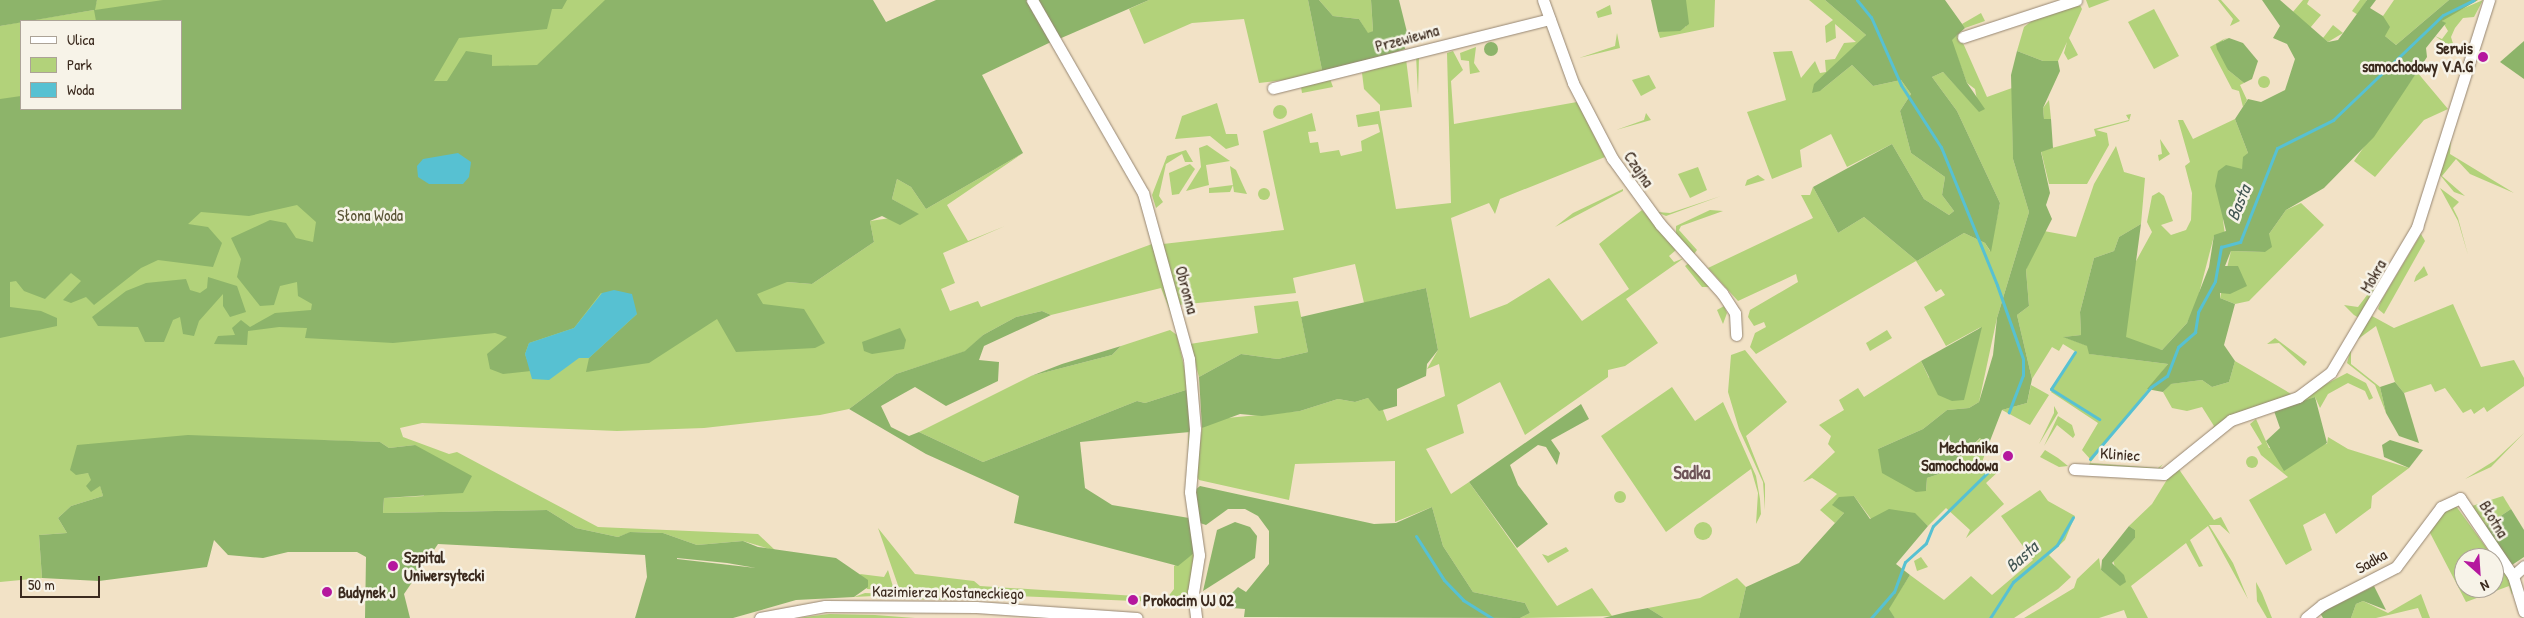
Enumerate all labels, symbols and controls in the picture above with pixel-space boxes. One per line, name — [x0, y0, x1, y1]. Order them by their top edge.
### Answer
legend — [20, 20, 182, 110]
street label: Przewiewna — [1373, 20, 1441, 56]
text: Ulica — [67, 29, 94, 50]
place label: Serwis samochodowy V.A.G — [2362, 38, 2473, 76]
marker: Serwis samochodowy V.A.G — [2477, 51, 2489, 63]
text: Park — [67, 54, 92, 75]
text: Woda — [67, 79, 94, 100]
street label: Czajna — [1620, 147, 1658, 191]
water label: Basta — [2222, 182, 2256, 224]
park label: Słona Woda — [337, 205, 403, 225]
street label: Mokra — [2356, 256, 2390, 296]
street label: Obronna — [1171, 264, 1203, 316]
place label: Mechanika Samochodowa — [1921, 437, 1998, 475]
street label: Kliniec — [2100, 443, 2140, 465]
marker: Mechanika Samochodowa — [2002, 450, 2014, 462]
district label: Sadka — [1674, 462, 1710, 484]
street label: Błotna — [2476, 497, 2512, 541]
water label: Basta — [2001, 537, 2043, 577]
street label: Sadka — [2352, 544, 2390, 578]
place label: Szpital Uniwersytecki — [404, 547, 485, 585]
north arrow — [2454, 548, 2504, 598]
marker: Szpital Uniwersytecki — [386, 559, 400, 573]
scale bar — [22, 566, 102, 598]
text: 50 m — [28, 574, 55, 595]
text: N — [2478, 576, 2493, 596]
street label: Kazimierza Kostaneckiego — [872, 581, 1024, 603]
place label: Budynek J — [338, 582, 395, 602]
marker: Budynek J — [320, 585, 334, 599]
place label: Prokocim UJ 02 — [1143, 590, 1234, 610]
marker: Prokocim UJ 02 — [1127, 594, 1139, 606]

